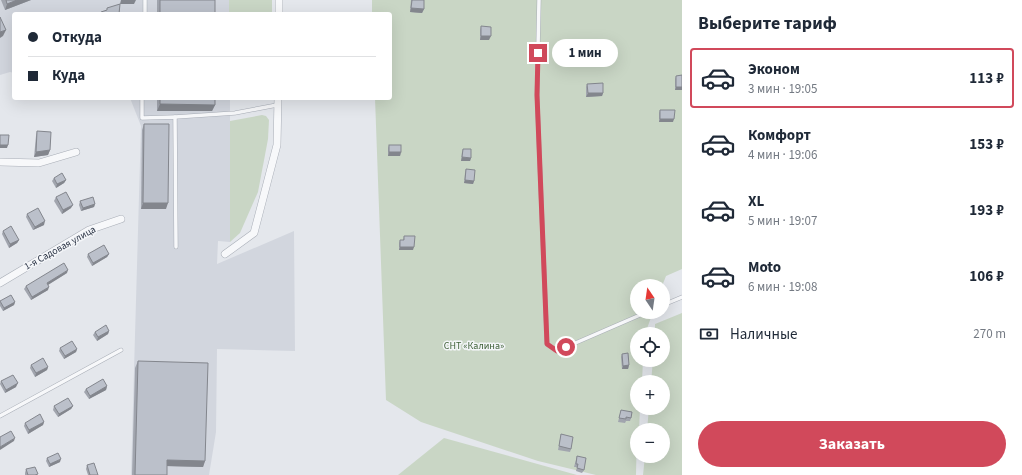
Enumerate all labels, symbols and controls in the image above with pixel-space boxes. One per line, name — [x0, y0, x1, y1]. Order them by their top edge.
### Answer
text: Выберите тариф — [698, 11, 837, 36]
text: Откуда — [52, 27, 102, 48]
callout: 1 мин — [552, 39, 618, 67]
route end — [529, 44, 547, 62]
text: 1 мин — [568, 44, 602, 62]
text: Эконом — [748, 59, 800, 80]
icon: car — [700, 60, 736, 96]
text: Куда — [52, 65, 85, 86]
text: 113 ₽ — [969, 68, 1004, 89]
text: 3 мин · 19:05 — [748, 80, 817, 98]
text: Комфорт — [748, 125, 811, 146]
icon: car — [700, 126, 736, 162]
text: 153 ₽ — [969, 134, 1004, 155]
text: 4 мин · 19:06 — [748, 146, 817, 164]
text: XL — [748, 191, 764, 212]
icon: car — [700, 192, 736, 228]
text: 193 ₽ — [969, 200, 1004, 221]
text: 5 мин · 19:07 — [748, 212, 817, 230]
street label: 1-я Садовая улица — [22, 222, 98, 274]
text: Moto — [748, 257, 781, 278]
icon: car — [700, 258, 736, 294]
text: 106 ₽ — [969, 266, 1004, 287]
text: 6 мин · 19:08 — [748, 278, 817, 296]
north arrow — [630, 279, 670, 319]
map controls — [630, 279, 670, 463]
icon: cash — [698, 323, 720, 345]
text: Наличные — [730, 324, 797, 345]
text: 270 m — [973, 325, 1006, 343]
button: locate — [630, 327, 670, 367]
route start — [557, 338, 575, 356]
park label: СНТ «Калина» — [444, 339, 504, 353]
button: + — [630, 375, 670, 415]
button: Заказать — [698, 421, 1006, 467]
button: − — [630, 423, 670, 463]

